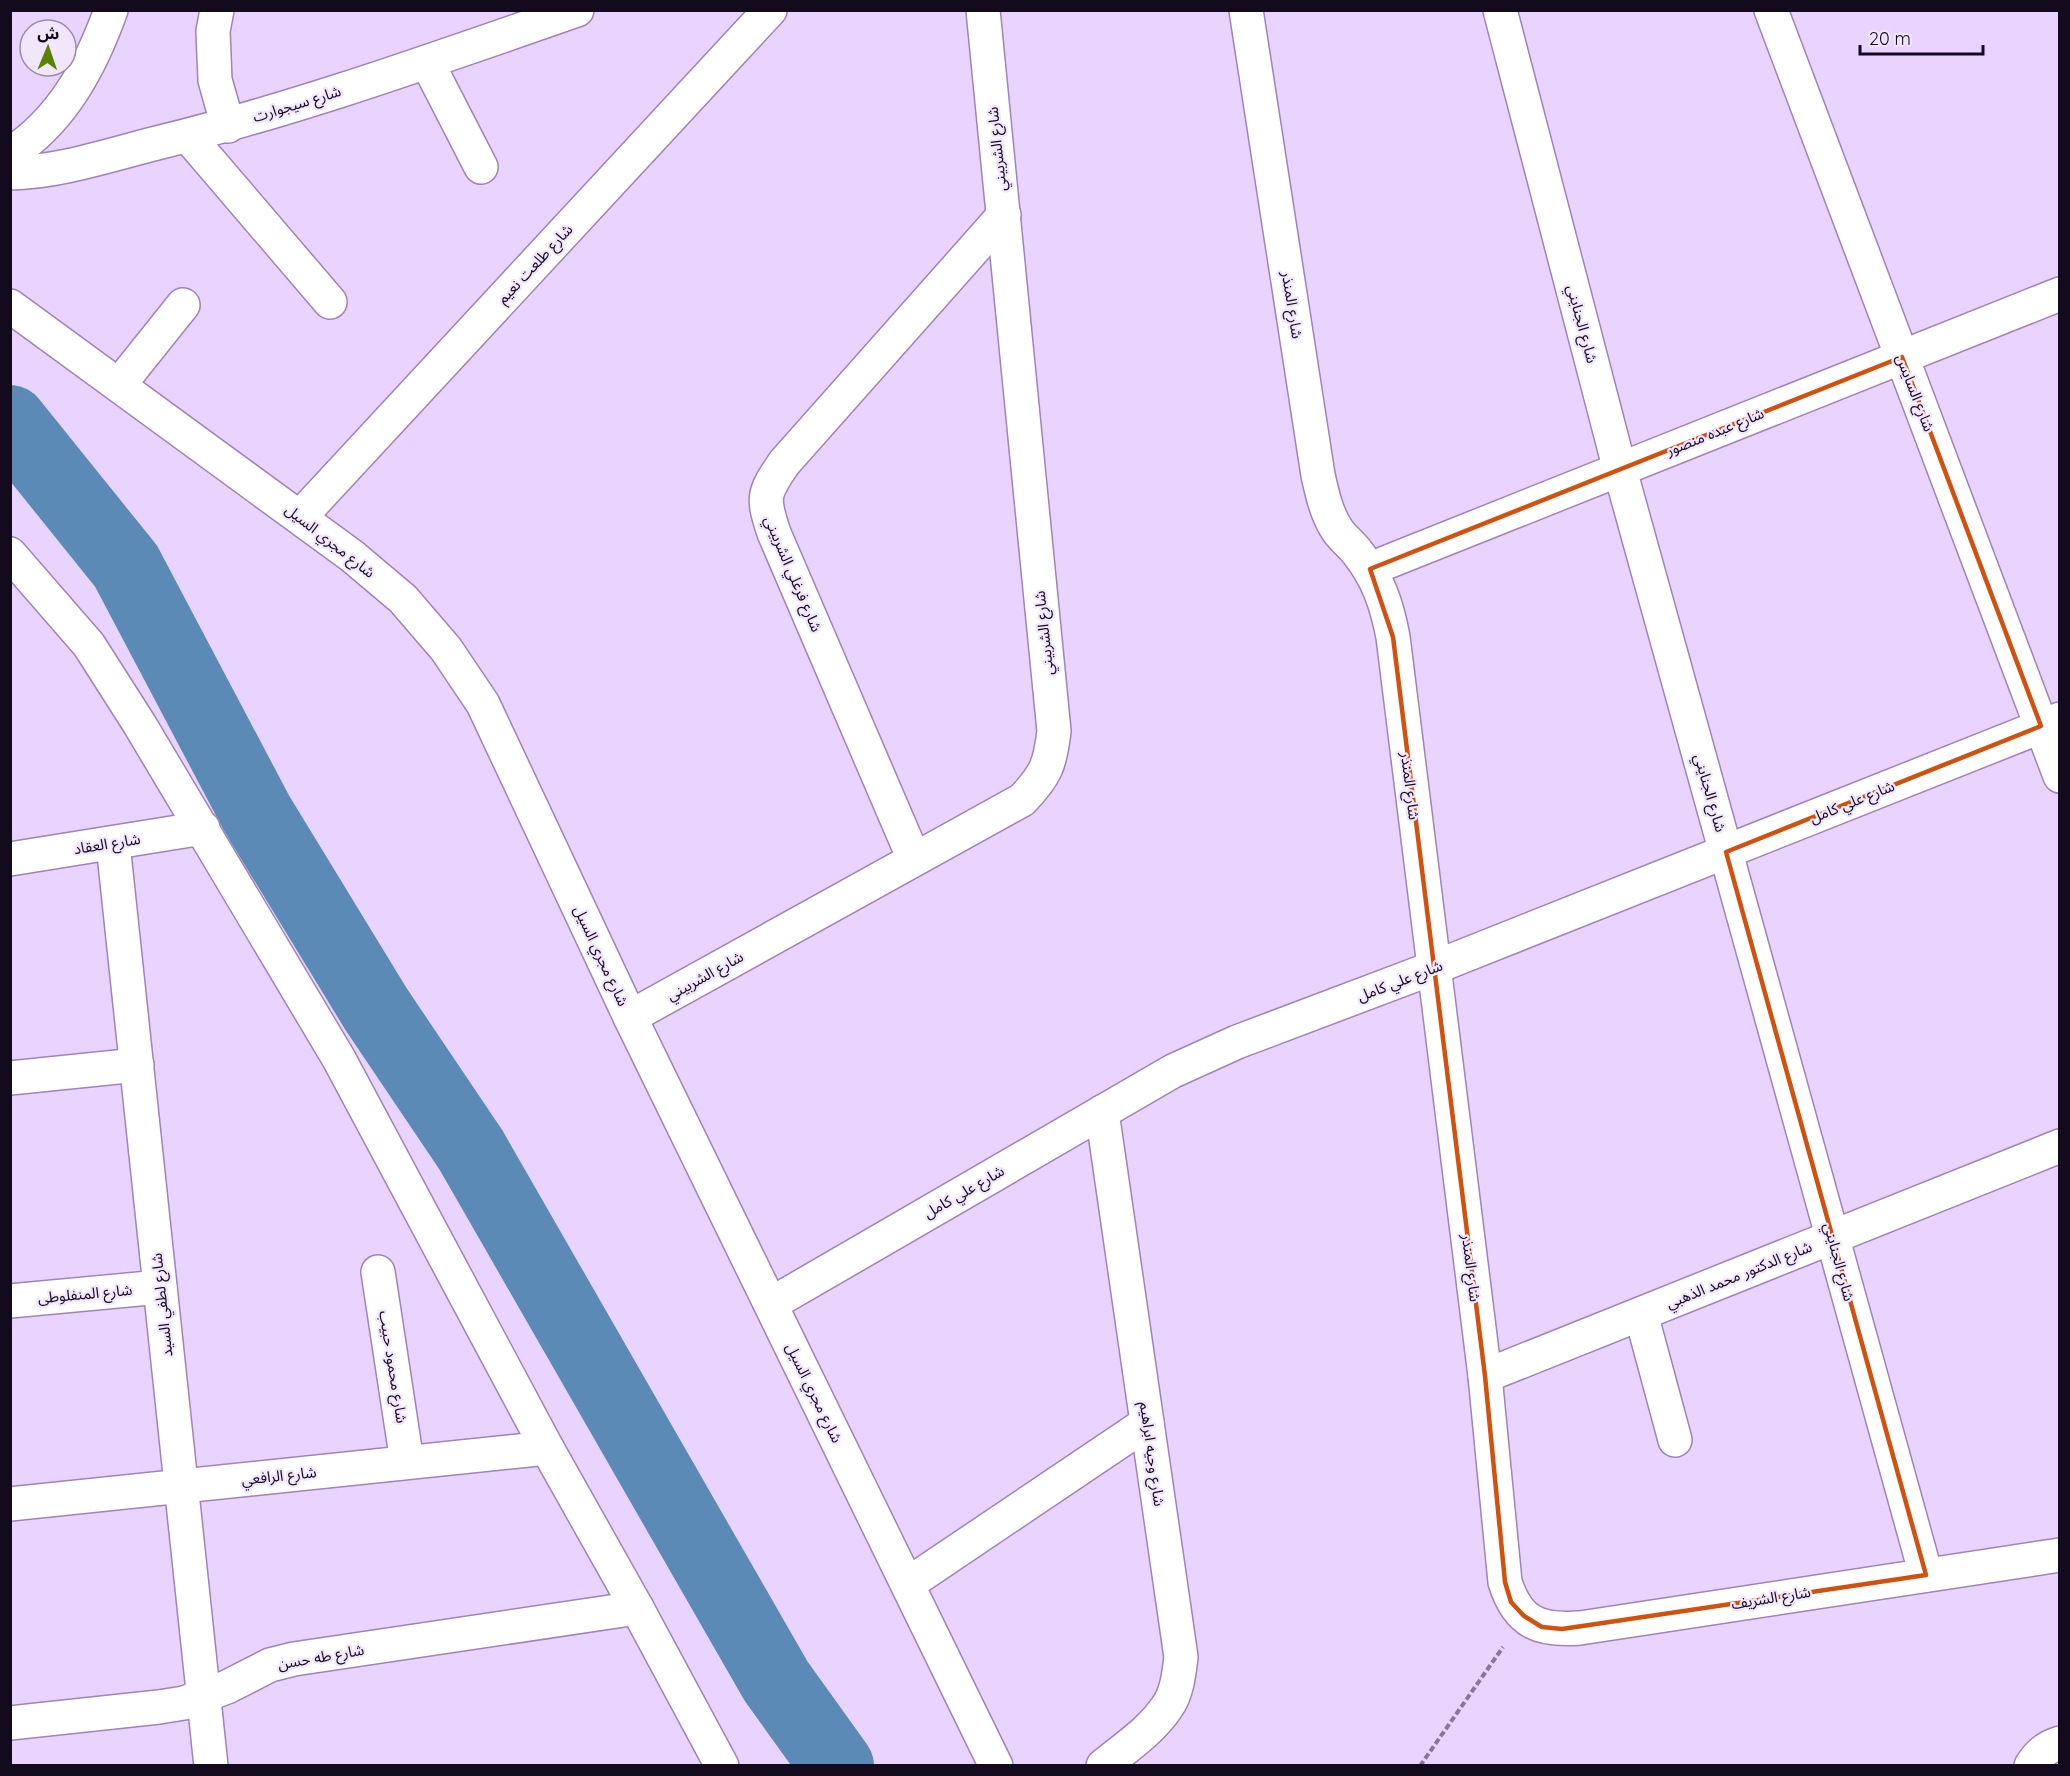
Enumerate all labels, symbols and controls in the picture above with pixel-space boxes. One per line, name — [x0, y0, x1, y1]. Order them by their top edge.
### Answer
north arrow — [18, 18, 78, 78]
scale bar — [1860, 18, 1983, 56]
text: ش — [37, 23, 60, 43]
text: 20 m — [1869, 27, 1911, 50]
street label: شارع سيجوارت — [250, 81, 344, 129]
street label: شارع الشربيني — [983, 105, 1013, 192]
street label: شارع طلعت نعيم — [493, 220, 579, 310]
street label: شارع المنذر — [1275, 269, 1307, 341]
street label: شارع الجنايني — [1560, 283, 1602, 366]
street label: شارع السايس — [1889, 351, 1939, 436]
street label: شارع عبده منصور — [1662, 403, 1768, 463]
street label: شارع مجري السيل — [280, 500, 379, 584]
street label: شارع فرغلي الشربيني — [758, 513, 827, 636]
street label: شارع الشربيني — [1030, 589, 1060, 676]
street label: شارع المنذر — [1394, 750, 1424, 821]
street label: شارع الجنايني — [1687, 752, 1731, 835]
street label: شارع علي كامل — [1807, 776, 1898, 830]
street label: شارع العقاد — [72, 829, 142, 861]
street label: شارع مجري السيل — [567, 902, 633, 1011]
street label: شارع الشربيني — [663, 947, 748, 1007]
street label: شارع علي كامل — [1354, 955, 1446, 1008]
street label: شارع علي كامل — [920, 1161, 1009, 1225]
street label: شارع الجنايني — [1817, 1221, 1859, 1304]
street label: شارع المنذر — [1455, 1232, 1485, 1303]
street label: شارع الدكتور محمد الذهبي — [1663, 1236, 1816, 1315]
street label: شارع لطفي السيد — [147, 1252, 179, 1358]
street label: شارع المنفلوطى — [37, 1280, 134, 1310]
street label: شارع محمود حبيب — [372, 1309, 412, 1425]
street label: شارع مجري السيل — [779, 1340, 847, 1447]
street label: شارع وجيه ابراهيم — [1133, 1401, 1169, 1508]
street label: شارع الرافعي — [240, 1462, 318, 1492]
street label: شارع الشريف — [1730, 1582, 1813, 1616]
street label: شارع طه حسن — [276, 1640, 366, 1676]

